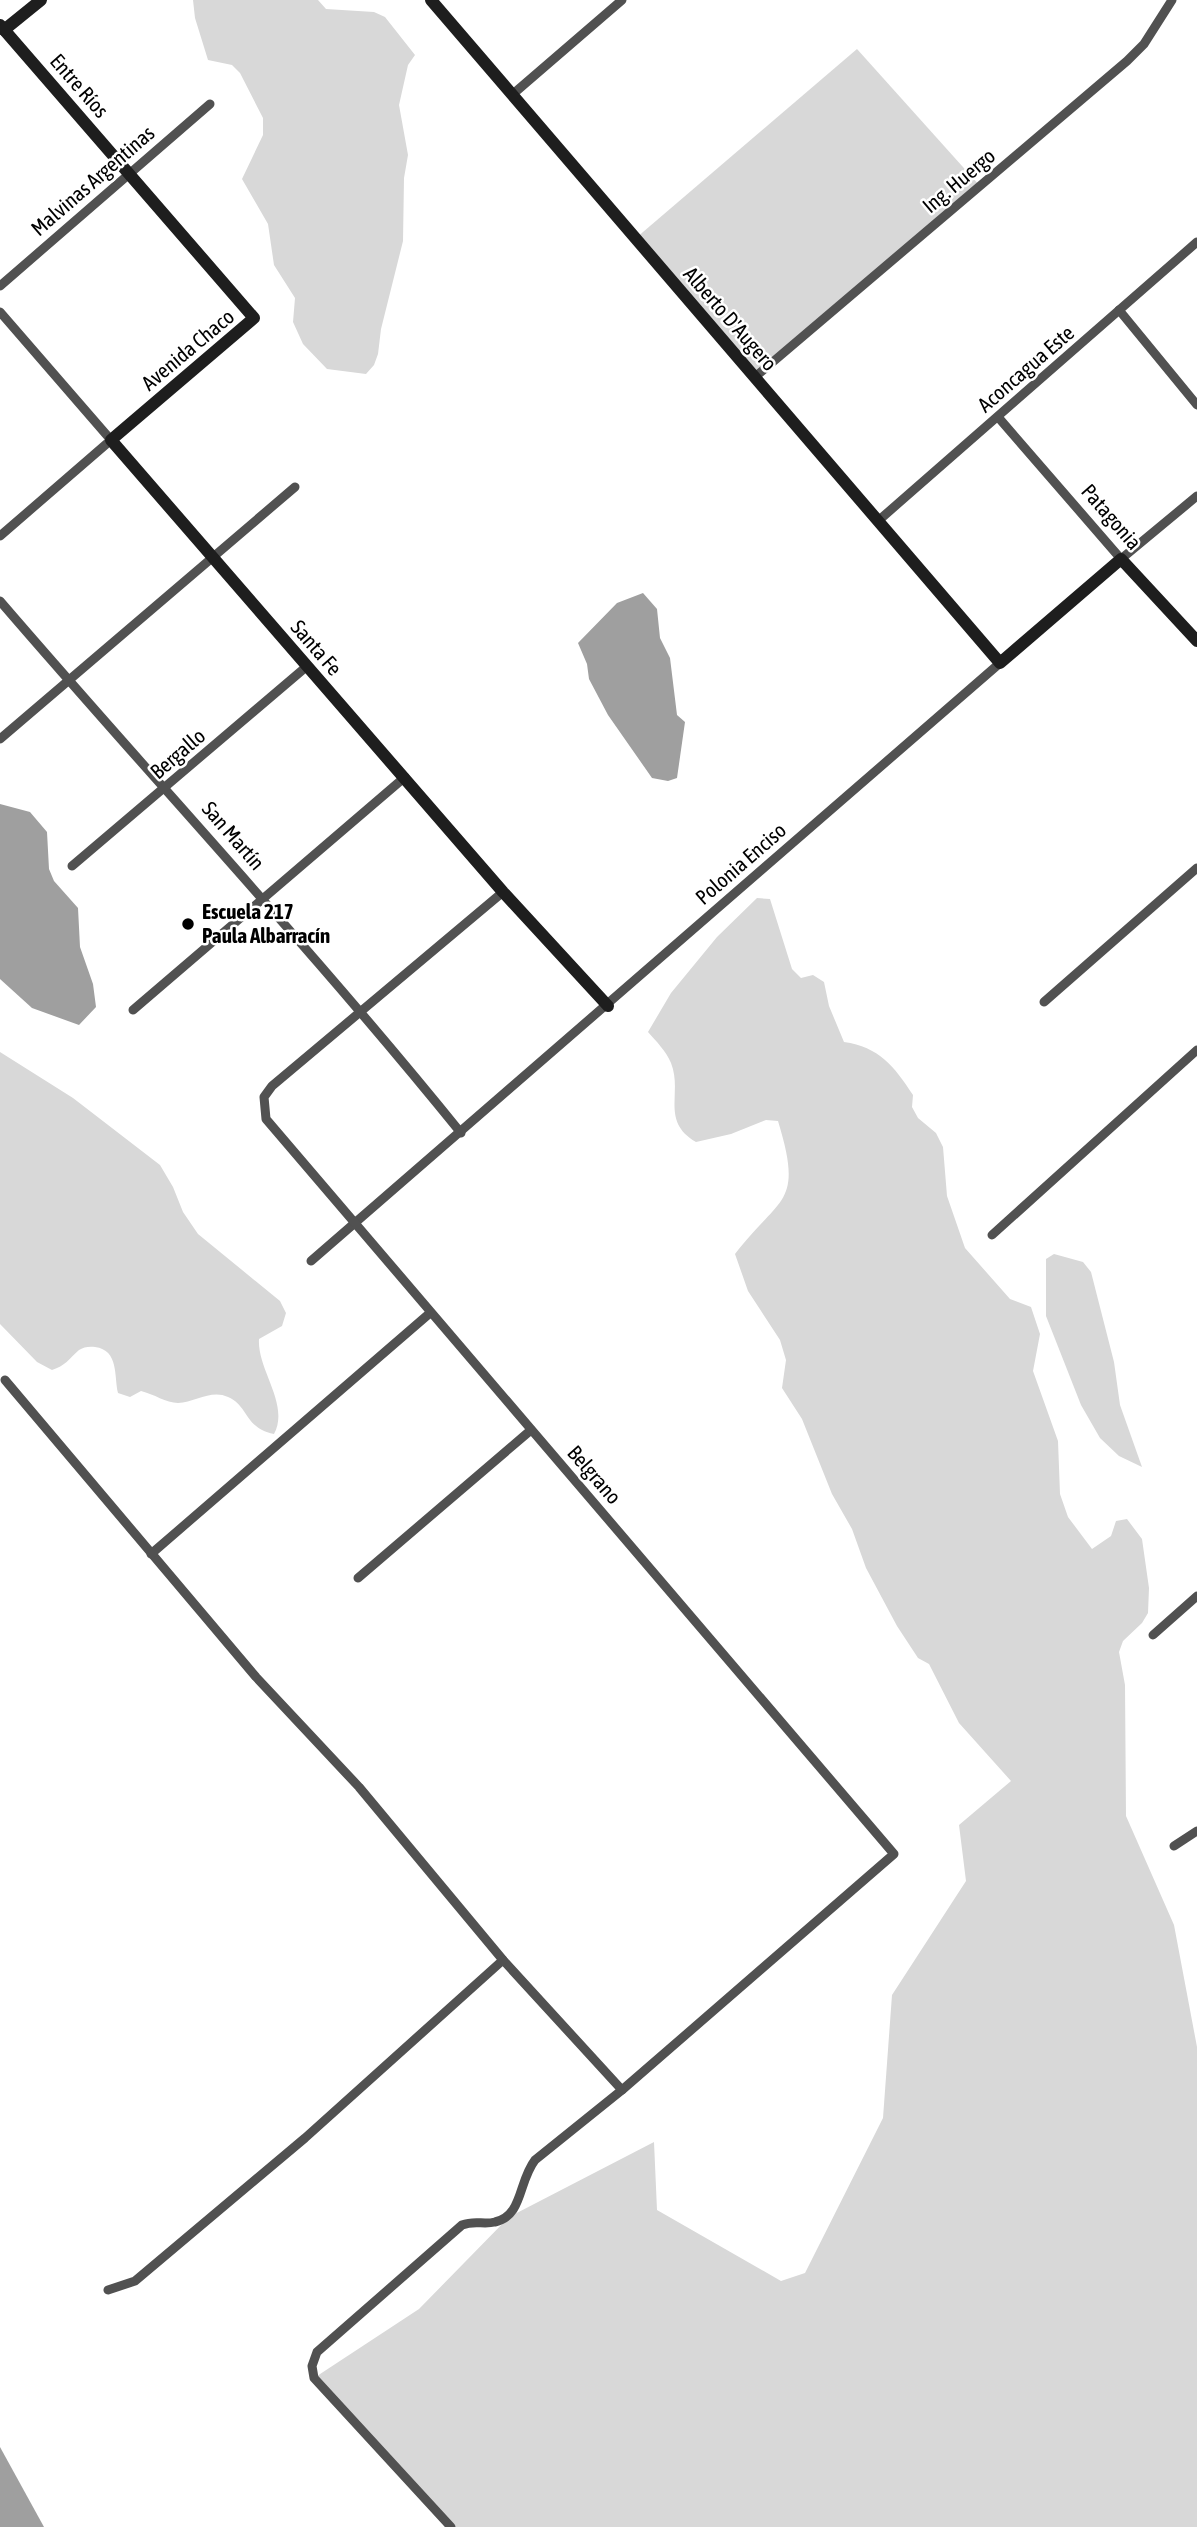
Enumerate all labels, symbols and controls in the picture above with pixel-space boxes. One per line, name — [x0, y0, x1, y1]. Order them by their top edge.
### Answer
street label: Entre Ríos — [46, 49, 114, 122]
street label: Malvinas Argentinas — [26, 120, 159, 240]
street label: Ing. Huergo — [917, 143, 999, 217]
street label: Alberto D'Augero — [679, 262, 782, 375]
street label: Avenida Chaco — [136, 304, 238, 395]
street label: Aconcagua Este — [972, 320, 1078, 416]
street label: Patagonia — [1077, 479, 1147, 554]
street label: Santa Fe — [286, 615, 347, 680]
street label: Bergallo — [145, 723, 209, 783]
street label: San Martín — [198, 796, 270, 874]
street label: Polonia Enciso — [690, 817, 790, 909]
place label: Escuela 217 Paula Albarracín — [202, 899, 330, 947]
marker: Escuela 217 Paula Albarracín — [180, 916, 196, 932]
street label: Belgrano — [563, 1440, 627, 1508]

